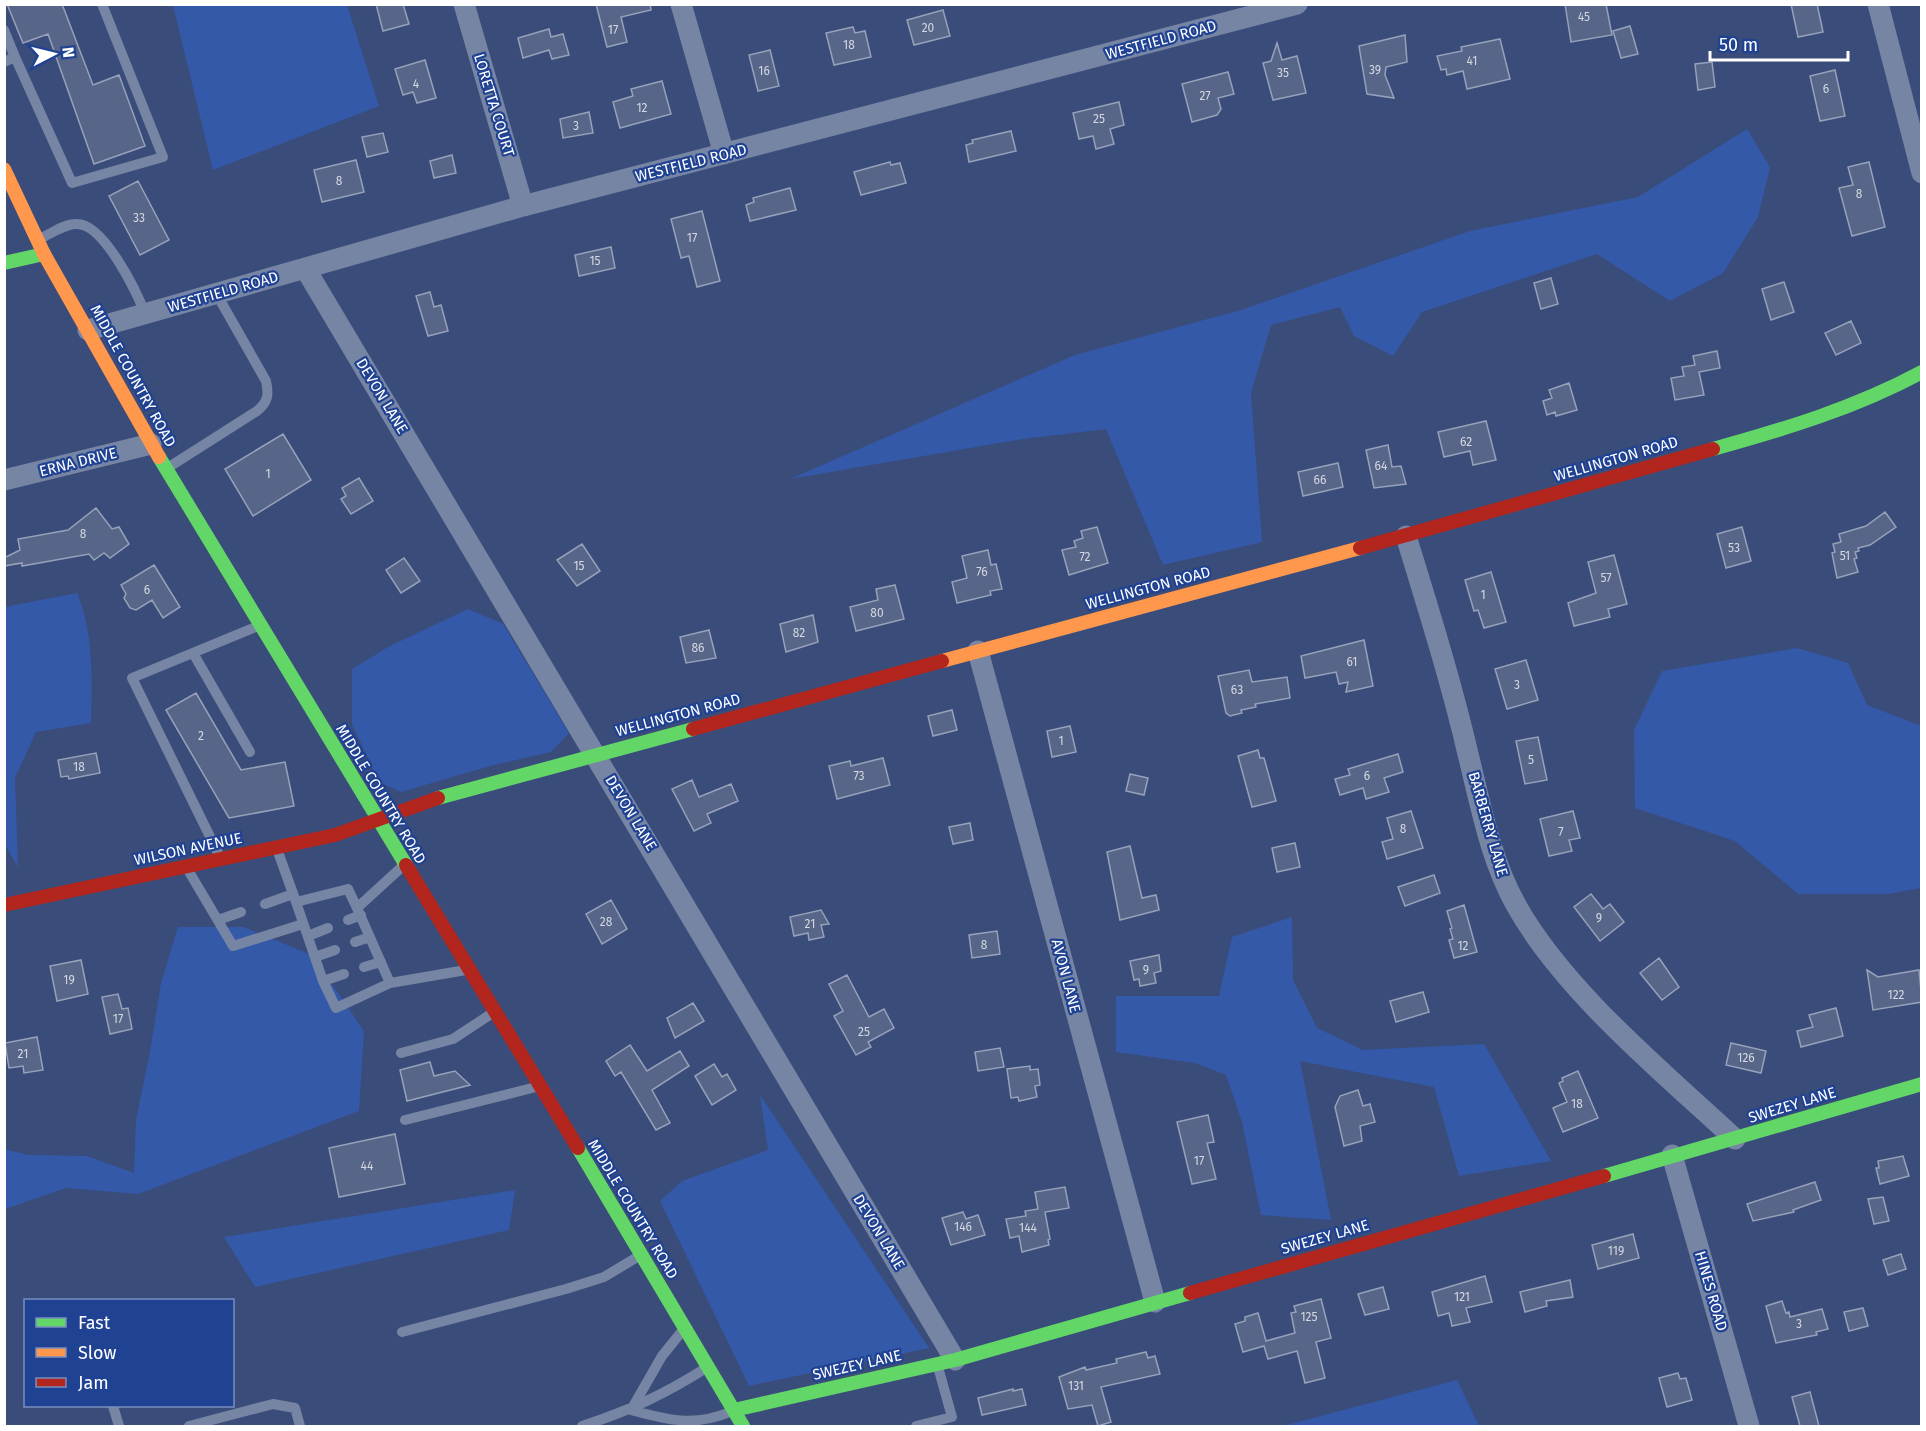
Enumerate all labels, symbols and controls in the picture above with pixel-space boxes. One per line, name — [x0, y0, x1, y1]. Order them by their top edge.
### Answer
house number: 45 — [1578, 10, 1590, 24]
street label: WESTFIELD ROAD — [1104, 17, 1218, 63]
house number: 20 — [922, 21, 935, 35]
house number: 17 — [608, 23, 618, 37]
north arrow — [24, 24, 84, 84]
scale bar — [1710, 24, 1848, 62]
text: 50 m — [1719, 34, 1758, 56]
house number: 18 — [843, 38, 855, 52]
text: N — [58, 46, 78, 59]
street label: LORETTA COURT — [470, 51, 518, 159]
house number: 41 — [1467, 54, 1477, 68]
house number: 39 — [1369, 63, 1381, 77]
house number: 16 — [758, 64, 770, 78]
house number: 35 — [1277, 66, 1289, 80]
house number: 4 — [413, 77, 420, 91]
house number: 6 — [1823, 82, 1829, 96]
house number: 27 — [1199, 89, 1211, 103]
house number: 12 — [636, 101, 648, 115]
house number: 25 — [1093, 112, 1105, 126]
house number: 3 — [573, 119, 579, 133]
street label: WESTFIELD ROAD — [633, 140, 749, 186]
house number: 8 — [336, 174, 343, 188]
house number: 8 — [1856, 187, 1863, 201]
house number: 33 — [133, 211, 145, 225]
house number: 17 — [687, 231, 697, 245]
house number: 15 — [589, 254, 601, 268]
street label: WESTFIELD ROAD — [166, 268, 280, 316]
street label: MIDDLE COUNTRY ROAD — [86, 302, 180, 450]
street label: DEVON LANE — [352, 355, 412, 437]
street label: WELLINGTON ROAD — [1552, 433, 1680, 485]
house number: 62 — [1460, 435, 1472, 449]
street label: ERNA DRIVE — [37, 444, 119, 480]
house number: 64 — [1375, 459, 1388, 473]
house number: 1 — [265, 467, 271, 481]
house number: 66 — [1314, 473, 1326, 487]
house number: 8 — [80, 527, 87, 541]
house number: 53 — [1728, 541, 1740, 555]
house number: 51 — [1840, 549, 1850, 563]
house number: 72 — [1079, 550, 1091, 564]
house number: 15 — [573, 559, 585, 573]
street label: WELLINGTON ROAD — [1084, 563, 1212, 613]
house number: 76 — [976, 565, 988, 579]
house number: 57 — [1600, 571, 1612, 585]
house number: 6 — [144, 583, 150, 597]
house number: 1 — [1480, 588, 1486, 602]
house number: 80 — [870, 606, 884, 620]
house number: 82 — [793, 626, 805, 640]
house number: 86 — [691, 641, 705, 655]
house number: 61 — [1346, 655, 1358, 669]
house number: 3 — [1514, 678, 1520, 692]
house number: 63 — [1231, 683, 1243, 697]
street label: WELLINGTON ROAD — [614, 690, 742, 740]
street label: MIDDLE COUNTRY ROAD — [332, 721, 430, 867]
house number: 2 — [198, 729, 204, 743]
house number: 1 — [1058, 734, 1064, 748]
house number: 5 — [1528, 753, 1534, 767]
house number: 18 — [73, 760, 85, 774]
house number: 73 — [853, 769, 865, 783]
house number: 6 — [1364, 769, 1370, 783]
street label: BARBERRY LANE — [1464, 770, 1512, 878]
street label: DEVON LANE — [601, 772, 661, 854]
house number: 8 — [1400, 822, 1407, 836]
house number: 7 — [1558, 825, 1564, 839]
street label: WILSON AVENUE — [132, 829, 244, 869]
house number: 9 — [1596, 911, 1602, 925]
house number: 28 — [600, 915, 613, 929]
house number: 21 — [805, 917, 815, 931]
street label: AVON LANE — [1048, 937, 1084, 1015]
house number: 8 — [981, 938, 988, 952]
house number: 12 — [1457, 939, 1469, 953]
house number: 9 — [1143, 963, 1149, 977]
house number: 19 — [63, 973, 75, 987]
house number: 122 — [1887, 988, 1905, 1002]
house number: 17 — [113, 1012, 123, 1026]
house number: 25 — [858, 1025, 870, 1039]
house number: 21 — [18, 1047, 28, 1061]
house number: 126 — [1737, 1051, 1755, 1065]
street label: SWEZEY LANE — [1746, 1083, 1838, 1127]
house number: 18 — [1571, 1097, 1583, 1111]
street label: MIDDLE COUNTRY ROAD — [584, 1136, 682, 1282]
house number: 17 — [1194, 1154, 1204, 1168]
house number: 44 — [361, 1159, 374, 1173]
street label: DEVON LANE — [849, 1191, 909, 1273]
street label: SWEZEY LANE — [1279, 1216, 1371, 1258]
house number: 146 — [954, 1220, 972, 1234]
house number: 144 — [1019, 1221, 1038, 1235]
house number: 119 — [1608, 1244, 1624, 1258]
street label: HINES ROAD — [1691, 1249, 1731, 1333]
house number: 121 — [1454, 1290, 1470, 1304]
legend — [24, 1299, 234, 1407]
house number: 125 — [1300, 1310, 1318, 1324]
text: Fast — [78, 1312, 111, 1334]
house number: 3 — [1796, 1317, 1802, 1331]
text: Slow — [78, 1342, 117, 1364]
street label: SWEZEY LANE — [811, 1346, 903, 1384]
text: Jam — [78, 1372, 109, 1394]
house number: 131 — [1068, 1379, 1084, 1393]

